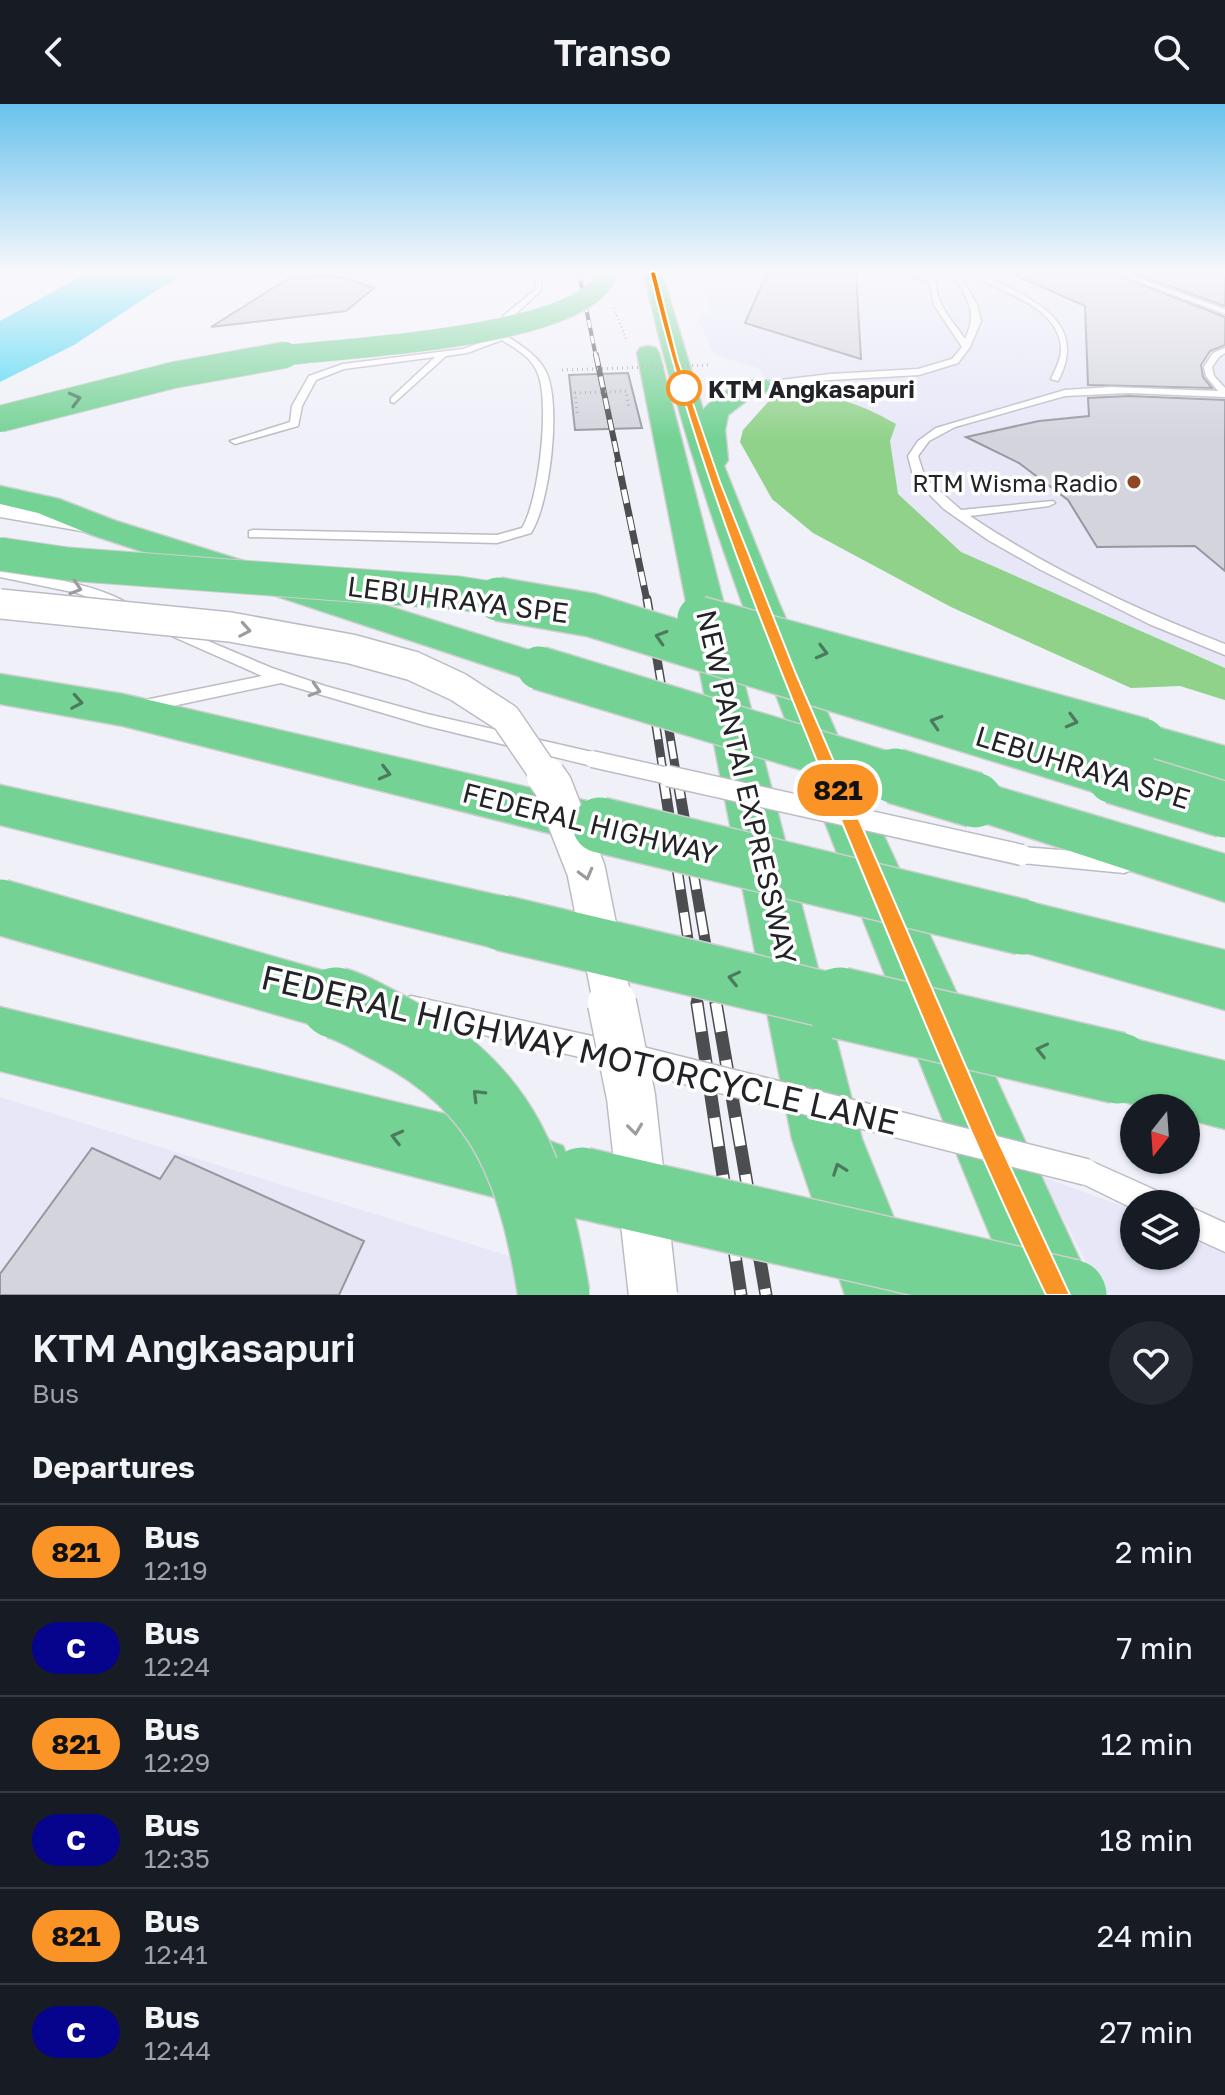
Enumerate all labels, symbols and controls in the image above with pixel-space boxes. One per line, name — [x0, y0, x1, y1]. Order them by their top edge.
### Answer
icon: back — [32, 30, 76, 74]
icon: search — [1149, 30, 1193, 74]
text: Transo — [554, 31, 671, 74]
marker: KTM Angkasapuri — [667, 371, 701, 405]
place label: KTM Angkasapuri — [708, 374, 915, 403]
one-way arrow — [68, 392, 82, 408]
place label: RTM Wisma Radio — [912, 468, 1118, 497]
marker: RTM Wisma Radio — [1125, 473, 1143, 491]
street label: LEBUHRAYA SPE — [345, 569, 571, 629]
one-way arrow — [69, 578, 83, 594]
street label: NEW PANTAI EXPRESSWAY — [690, 607, 804, 967]
one-way arrow — [238, 620, 251, 637]
one-way arrow — [655, 630, 668, 646]
one-way arrow — [814, 643, 828, 659]
one-way arrow — [308, 681, 321, 697]
one-way arrow — [70, 693, 84, 710]
one-way arrow — [1065, 712, 1079, 728]
one-way arrow — [930, 715, 944, 731]
street label: LEBUHRAYA SPE — [972, 719, 1194, 815]
one-way arrow — [377, 764, 391, 781]
line badge: 821 — [792, 764, 884, 816]
text: 821 — [813, 773, 863, 806]
street label: FEDERAL HIGHWAY — [459, 775, 721, 871]
one-way arrow — [577, 866, 593, 880]
street label: FEDERAL HIGHWAY MOTORCYCLE LANE — [258, 956, 902, 1142]
one-way arrow — [728, 970, 742, 987]
one-way arrow — [1035, 1043, 1049, 1060]
one-way arrow — [472, 1090, 487, 1104]
north arrow — [1120, 1094, 1200, 1174]
map controls — [1120, 1094, 1200, 1270]
one-way arrow — [626, 1122, 643, 1136]
one-way arrow — [391, 1130, 405, 1147]
one-way arrow — [832, 1163, 848, 1177]
button: layers — [1120, 1190, 1200, 1270]
button: heart — [1109, 1321, 1193, 1405]
text: KTM Angkasapuri — [32, 1325, 355, 1370]
text: Bus — [32, 1378, 79, 1409]
text: Departures — [32, 1449, 195, 1485]
text: Bus — [144, 1519, 200, 1555]
text: 2 min — [1115, 1534, 1193, 1570]
text: 821 — [51, 1535, 101, 1568]
text: 12:19 — [144, 1555, 208, 1586]
text: Bus — [144, 1615, 200, 1651]
text: 7 min — [1117, 1630, 1193, 1666]
text: C — [66, 1631, 86, 1664]
text: 12:24 — [144, 1651, 210, 1682]
text: Bus — [144, 1711, 200, 1747]
text: 12 min — [1101, 1726, 1193, 1762]
text: 821 — [51, 1727, 101, 1760]
text: 12:29 — [144, 1747, 210, 1778]
text: Bus — [144, 1807, 200, 1843]
text: 18 min — [1100, 1822, 1193, 1858]
text: C — [66, 1823, 86, 1856]
text: 12:35 — [144, 1843, 210, 1874]
text: Bus — [144, 1903, 200, 1939]
text: 24 min — [1097, 1918, 1193, 1954]
text: 821 — [51, 1919, 101, 1952]
text: 12:41 — [144, 1939, 208, 1970]
text: Bus — [144, 1999, 200, 2035]
text: 27 min — [1099, 2014, 1193, 2050]
text: C — [66, 2015, 86, 2048]
text: 12:44 — [144, 2035, 211, 2066]

